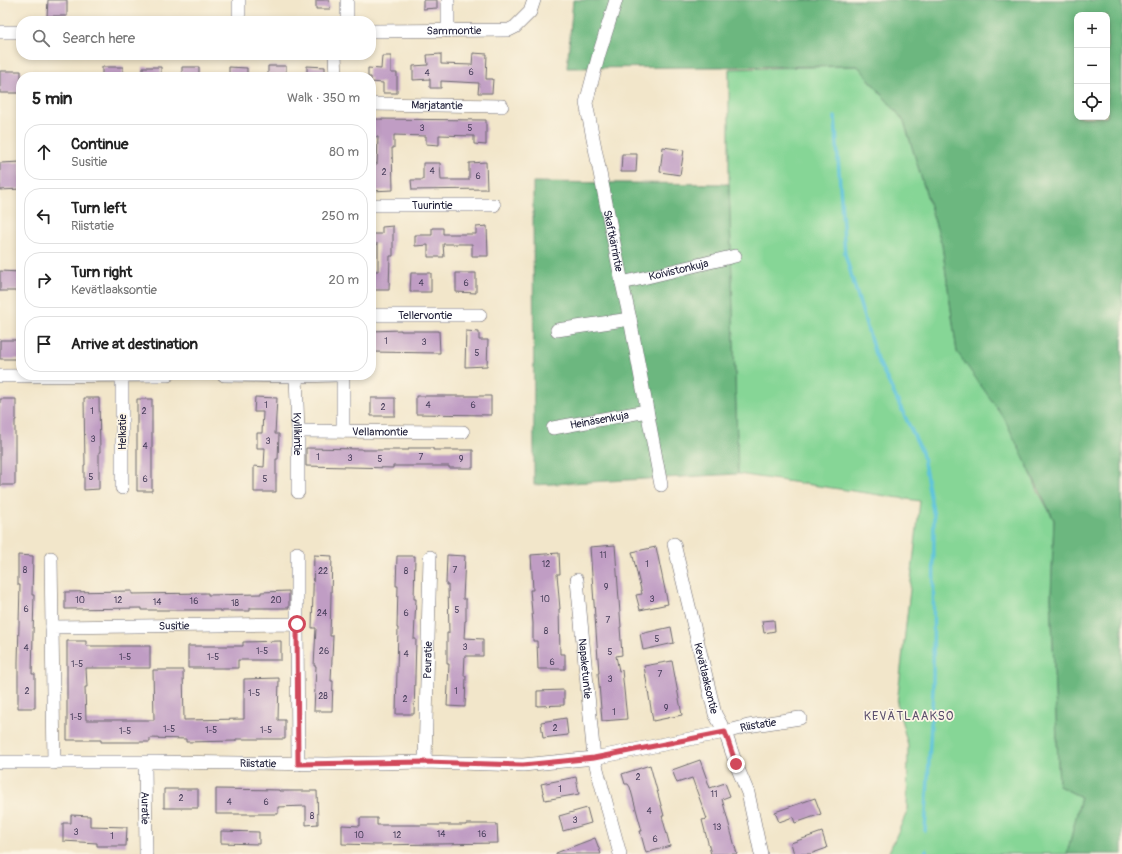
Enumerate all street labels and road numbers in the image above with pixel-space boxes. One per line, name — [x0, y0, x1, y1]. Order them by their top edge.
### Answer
street label: Sammontie — [427, 24, 482, 38]
street label: Marjatantie — [411, 99, 463, 112]
street label: Tuurintie — [412, 199, 453, 212]
street label: Skaftkärrintie — [601, 209, 626, 274]
street label: Koivistonkuja — [647, 257, 710, 283]
street label: Tellervontie — [398, 309, 453, 322]
street label: Heinäsenkuja — [569, 408, 630, 432]
street label: Kyllikintie — [290, 412, 304, 456]
street label: Helkatie — [116, 414, 129, 450]
street label: Vellamontie — [352, 425, 409, 439]
street label: Susitie — [159, 619, 190, 633]
street label: Napaketuntie — [576, 638, 594, 700]
street label: Peuratie — [421, 641, 435, 679]
street label: Kevätlaaksontie — [691, 641, 721, 716]
street label: Riistatie — [739, 716, 778, 735]
street label: Riistatie — [240, 757, 277, 770]
street label: Auratie — [138, 792, 152, 825]

